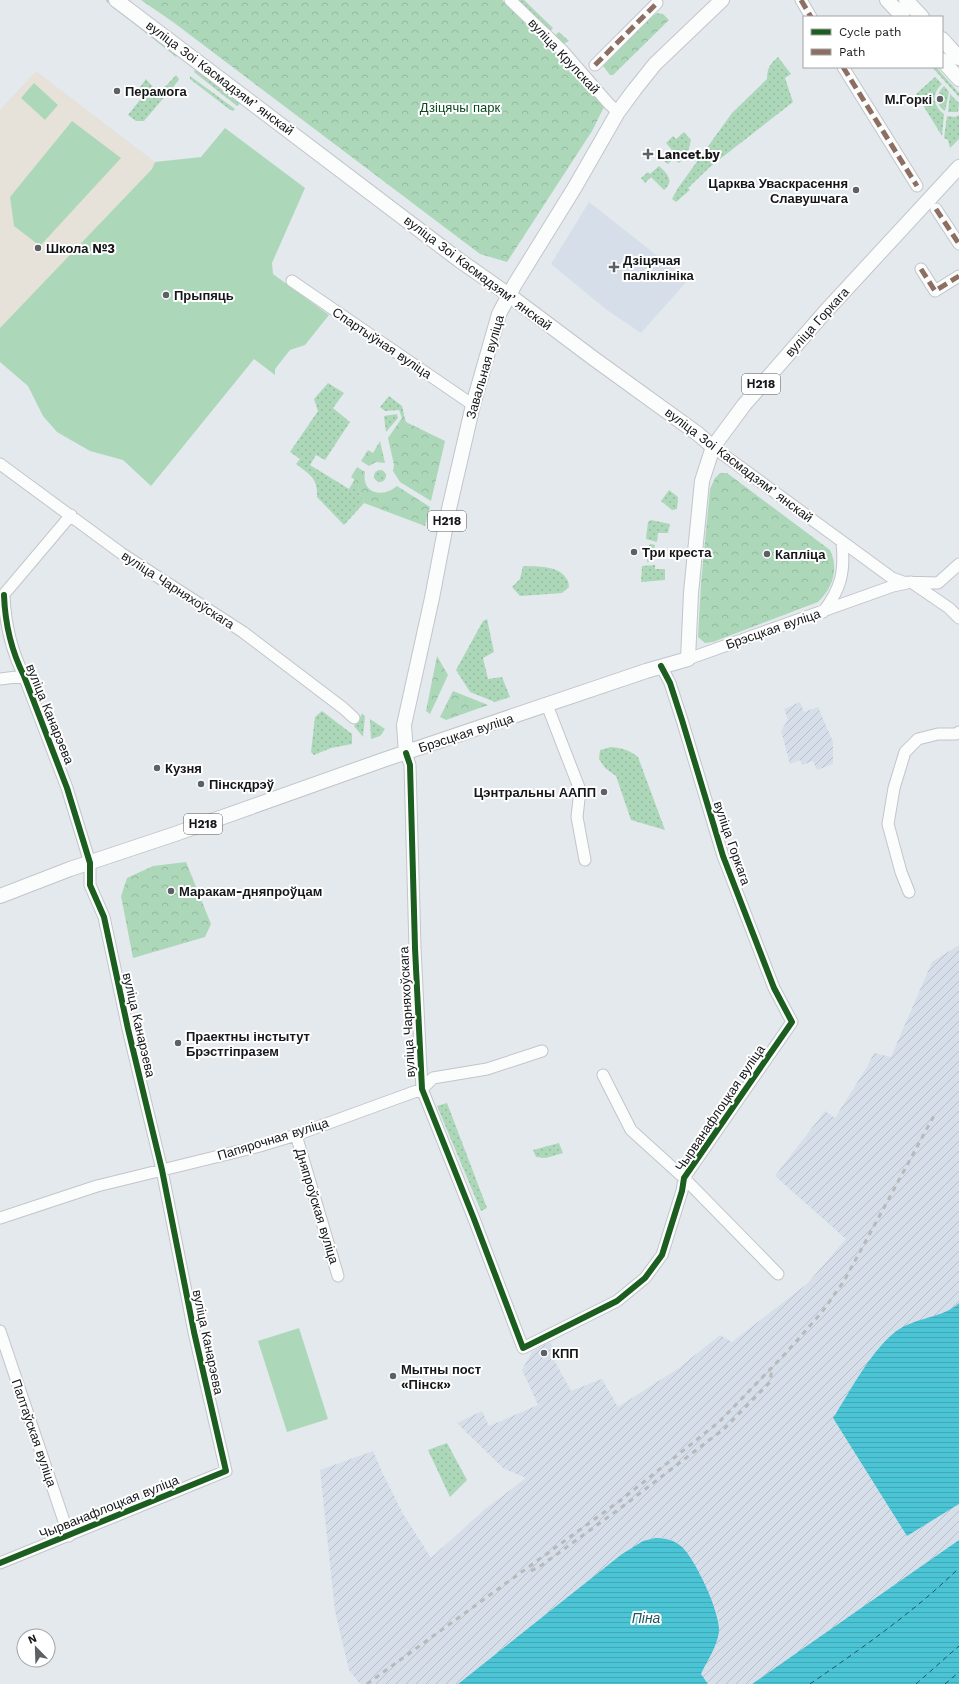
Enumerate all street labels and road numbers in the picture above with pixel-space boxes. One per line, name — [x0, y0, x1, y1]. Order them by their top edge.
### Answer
street label: вуліца Крупскай — [525, 15, 603, 97]
street label: вуліца Зоі Касмадзямʼянскай — [143, 18, 297, 138]
street label: вуліца Зоі Касмадзямʼянскай — [401, 213, 555, 333]
street label: вуліца Горкага — [782, 284, 853, 360]
street label: Спартыўная вуліца — [330, 304, 435, 382]
street label: Завальная вуліца — [463, 313, 507, 421]
road number: Н218 — [742, 374, 780, 394]
street label: вуліца Зоі Касмадзямʼянскай — [662, 405, 816, 525]
road number: Н218 — [428, 511, 466, 531]
street label: вуліца Чарняхоўскага — [119, 548, 238, 632]
street label: Брэсцкая вуліца — [724, 606, 823, 652]
street label: вуліца Канарэева — [23, 662, 77, 767]
street label: Брэсцкая вуліца — [417, 710, 516, 755]
street label: вуліца Горкага — [711, 799, 754, 888]
road number: Н218 — [184, 814, 222, 834]
street label: вуліца Чарняхоўскага — [396, 945, 418, 1078]
street label: вуліца Канарэева — [120, 971, 158, 1079]
street label: Чырванафлоцкая вуліца — [672, 1041, 768, 1174]
street label: Папярочная вуліца — [216, 1115, 331, 1163]
street label: Дняпроўская вуліца — [292, 1146, 342, 1266]
street label: вуліца Канарэева — [190, 1288, 227, 1397]
street label: Палтаўская вуліца — [9, 1377, 60, 1490]
street label: Чырванафлоцкая вуліца — [37, 1472, 182, 1542]

